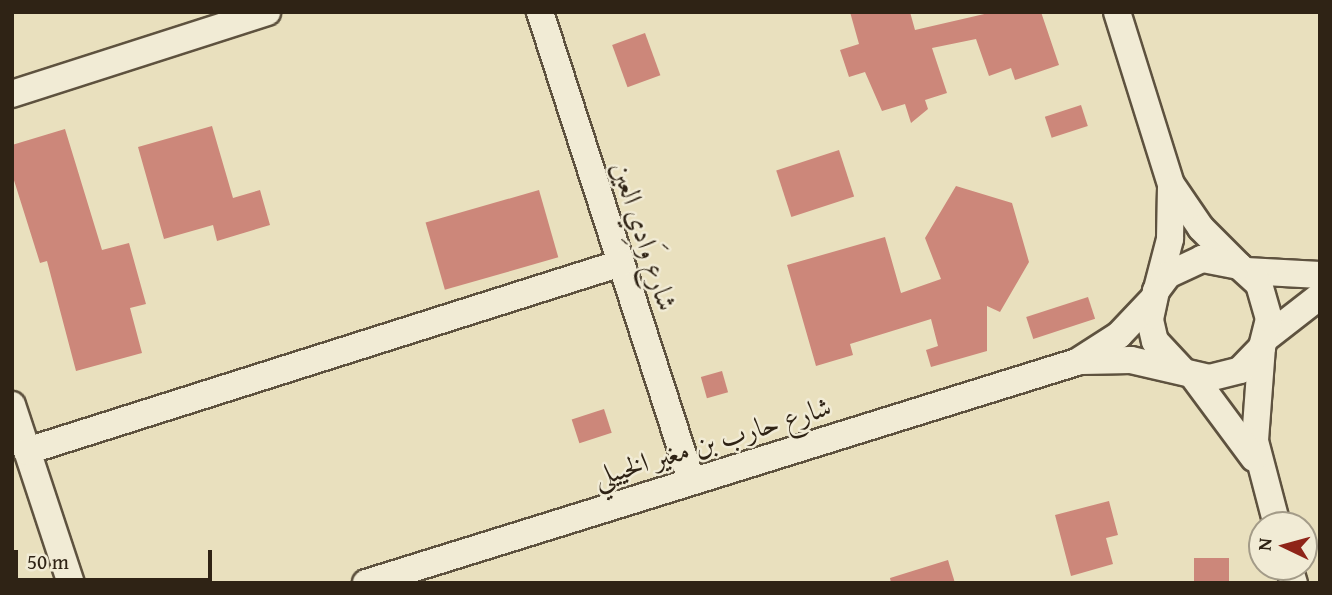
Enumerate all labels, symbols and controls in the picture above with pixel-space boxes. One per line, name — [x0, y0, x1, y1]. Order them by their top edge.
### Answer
street label: شارع وَادِي العين — [605, 157, 685, 315]
street label: شارع حارب بن مغير الخييلي — [589, 389, 835, 493]
north arrow — [1248, 511, 1318, 581]
scale bar — [18, 536, 215, 580]
text: N — [1250, 537, 1279, 552]
text: 50 m — [27, 546, 69, 577]

